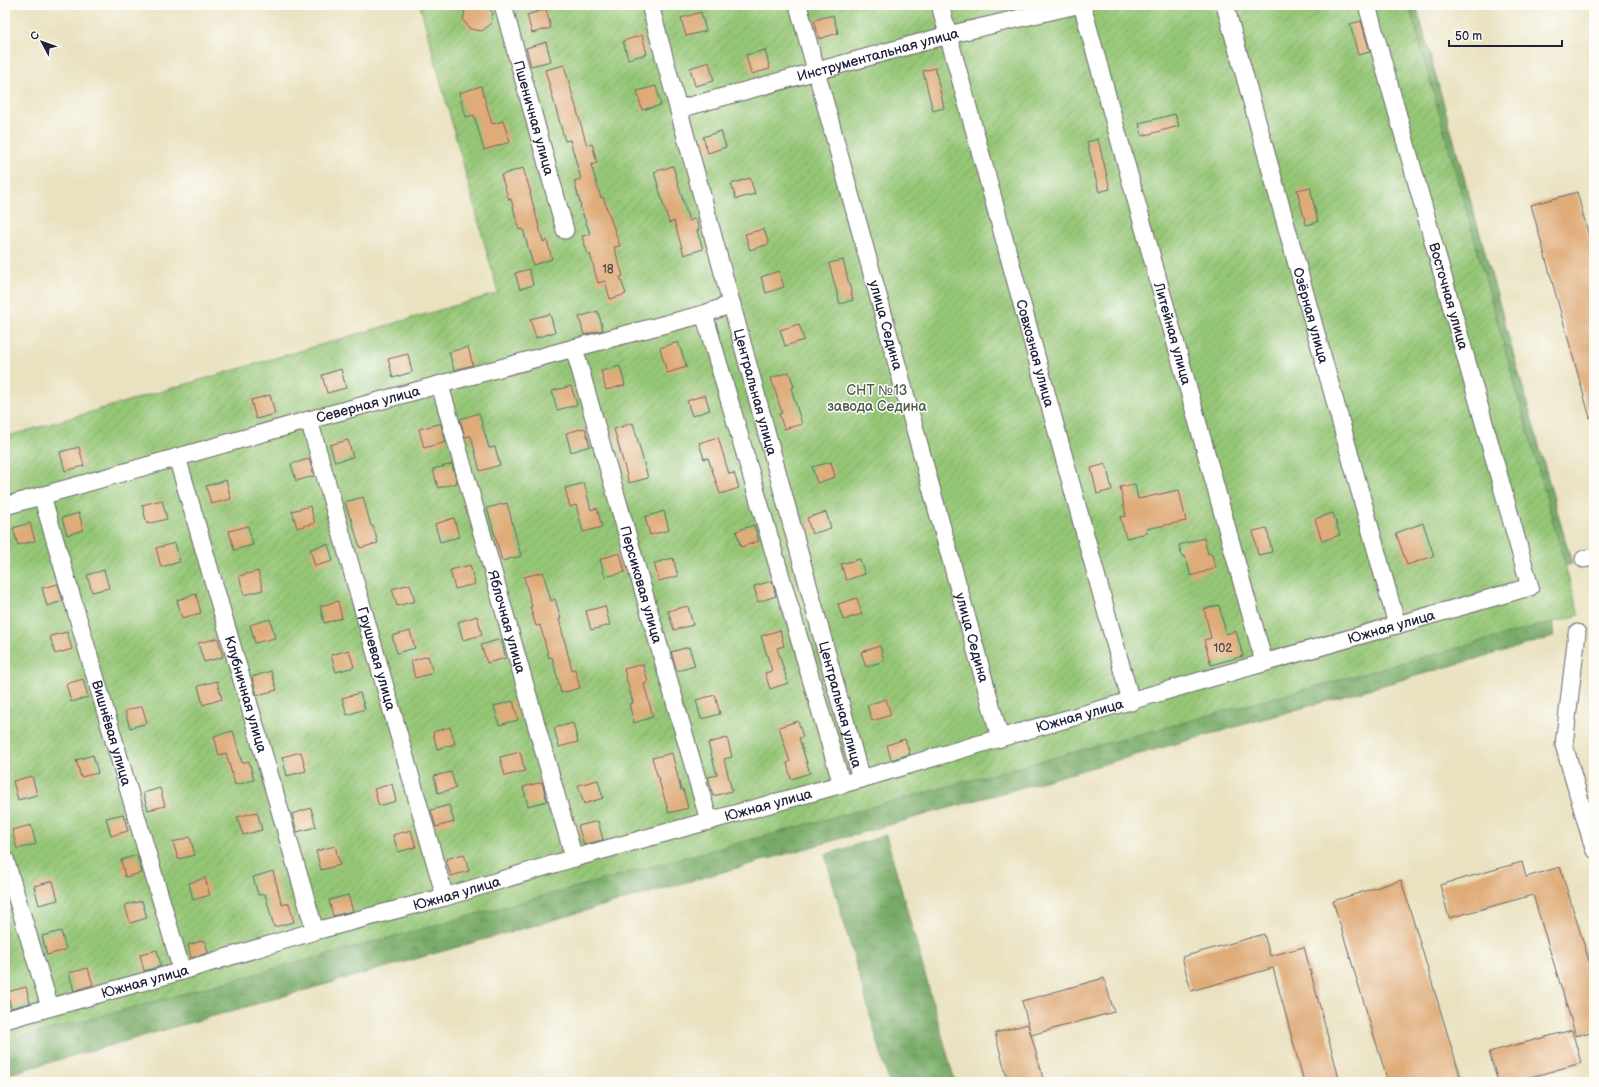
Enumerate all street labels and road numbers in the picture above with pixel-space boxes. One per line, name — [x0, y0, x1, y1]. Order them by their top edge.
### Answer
street label: Инструментальная улица — [795, 25, 961, 85]
street label: Пшеничная улица — [510, 58, 558, 178]
street label: Восточная улица — [1425, 241, 1472, 352]
street label: Озёрная улица — [1289, 265, 1332, 366]
street label: улица Седина — [865, 278, 906, 373]
street label: Литейная улица — [1150, 280, 1195, 388]
street label: Совхозная улица — [1012, 298, 1058, 410]
street label: Центральная улица — [730, 327, 781, 458]
street label: Северная улица — [314, 382, 423, 427]
street label: Персиковая улица — [616, 524, 666, 646]
street label: Яблочная улица — [484, 568, 529, 676]
street label: улица Седина — [951, 591, 992, 685]
street label: Грушевая улица — [354, 605, 400, 713]
street label: Южная улица — [1346, 606, 1438, 648]
street label: Клубничная улица — [221, 634, 271, 755]
street label: Центральная улица — [815, 639, 866, 771]
street label: Вишнёвая улица — [88, 678, 135, 788]
street label: Южная улица — [1034, 695, 1126, 736]
street label: Южная улица — [723, 785, 815, 825]
street label: Южная улица — [411, 873, 503, 914]
street label: Южная улица — [99, 961, 191, 1002]

